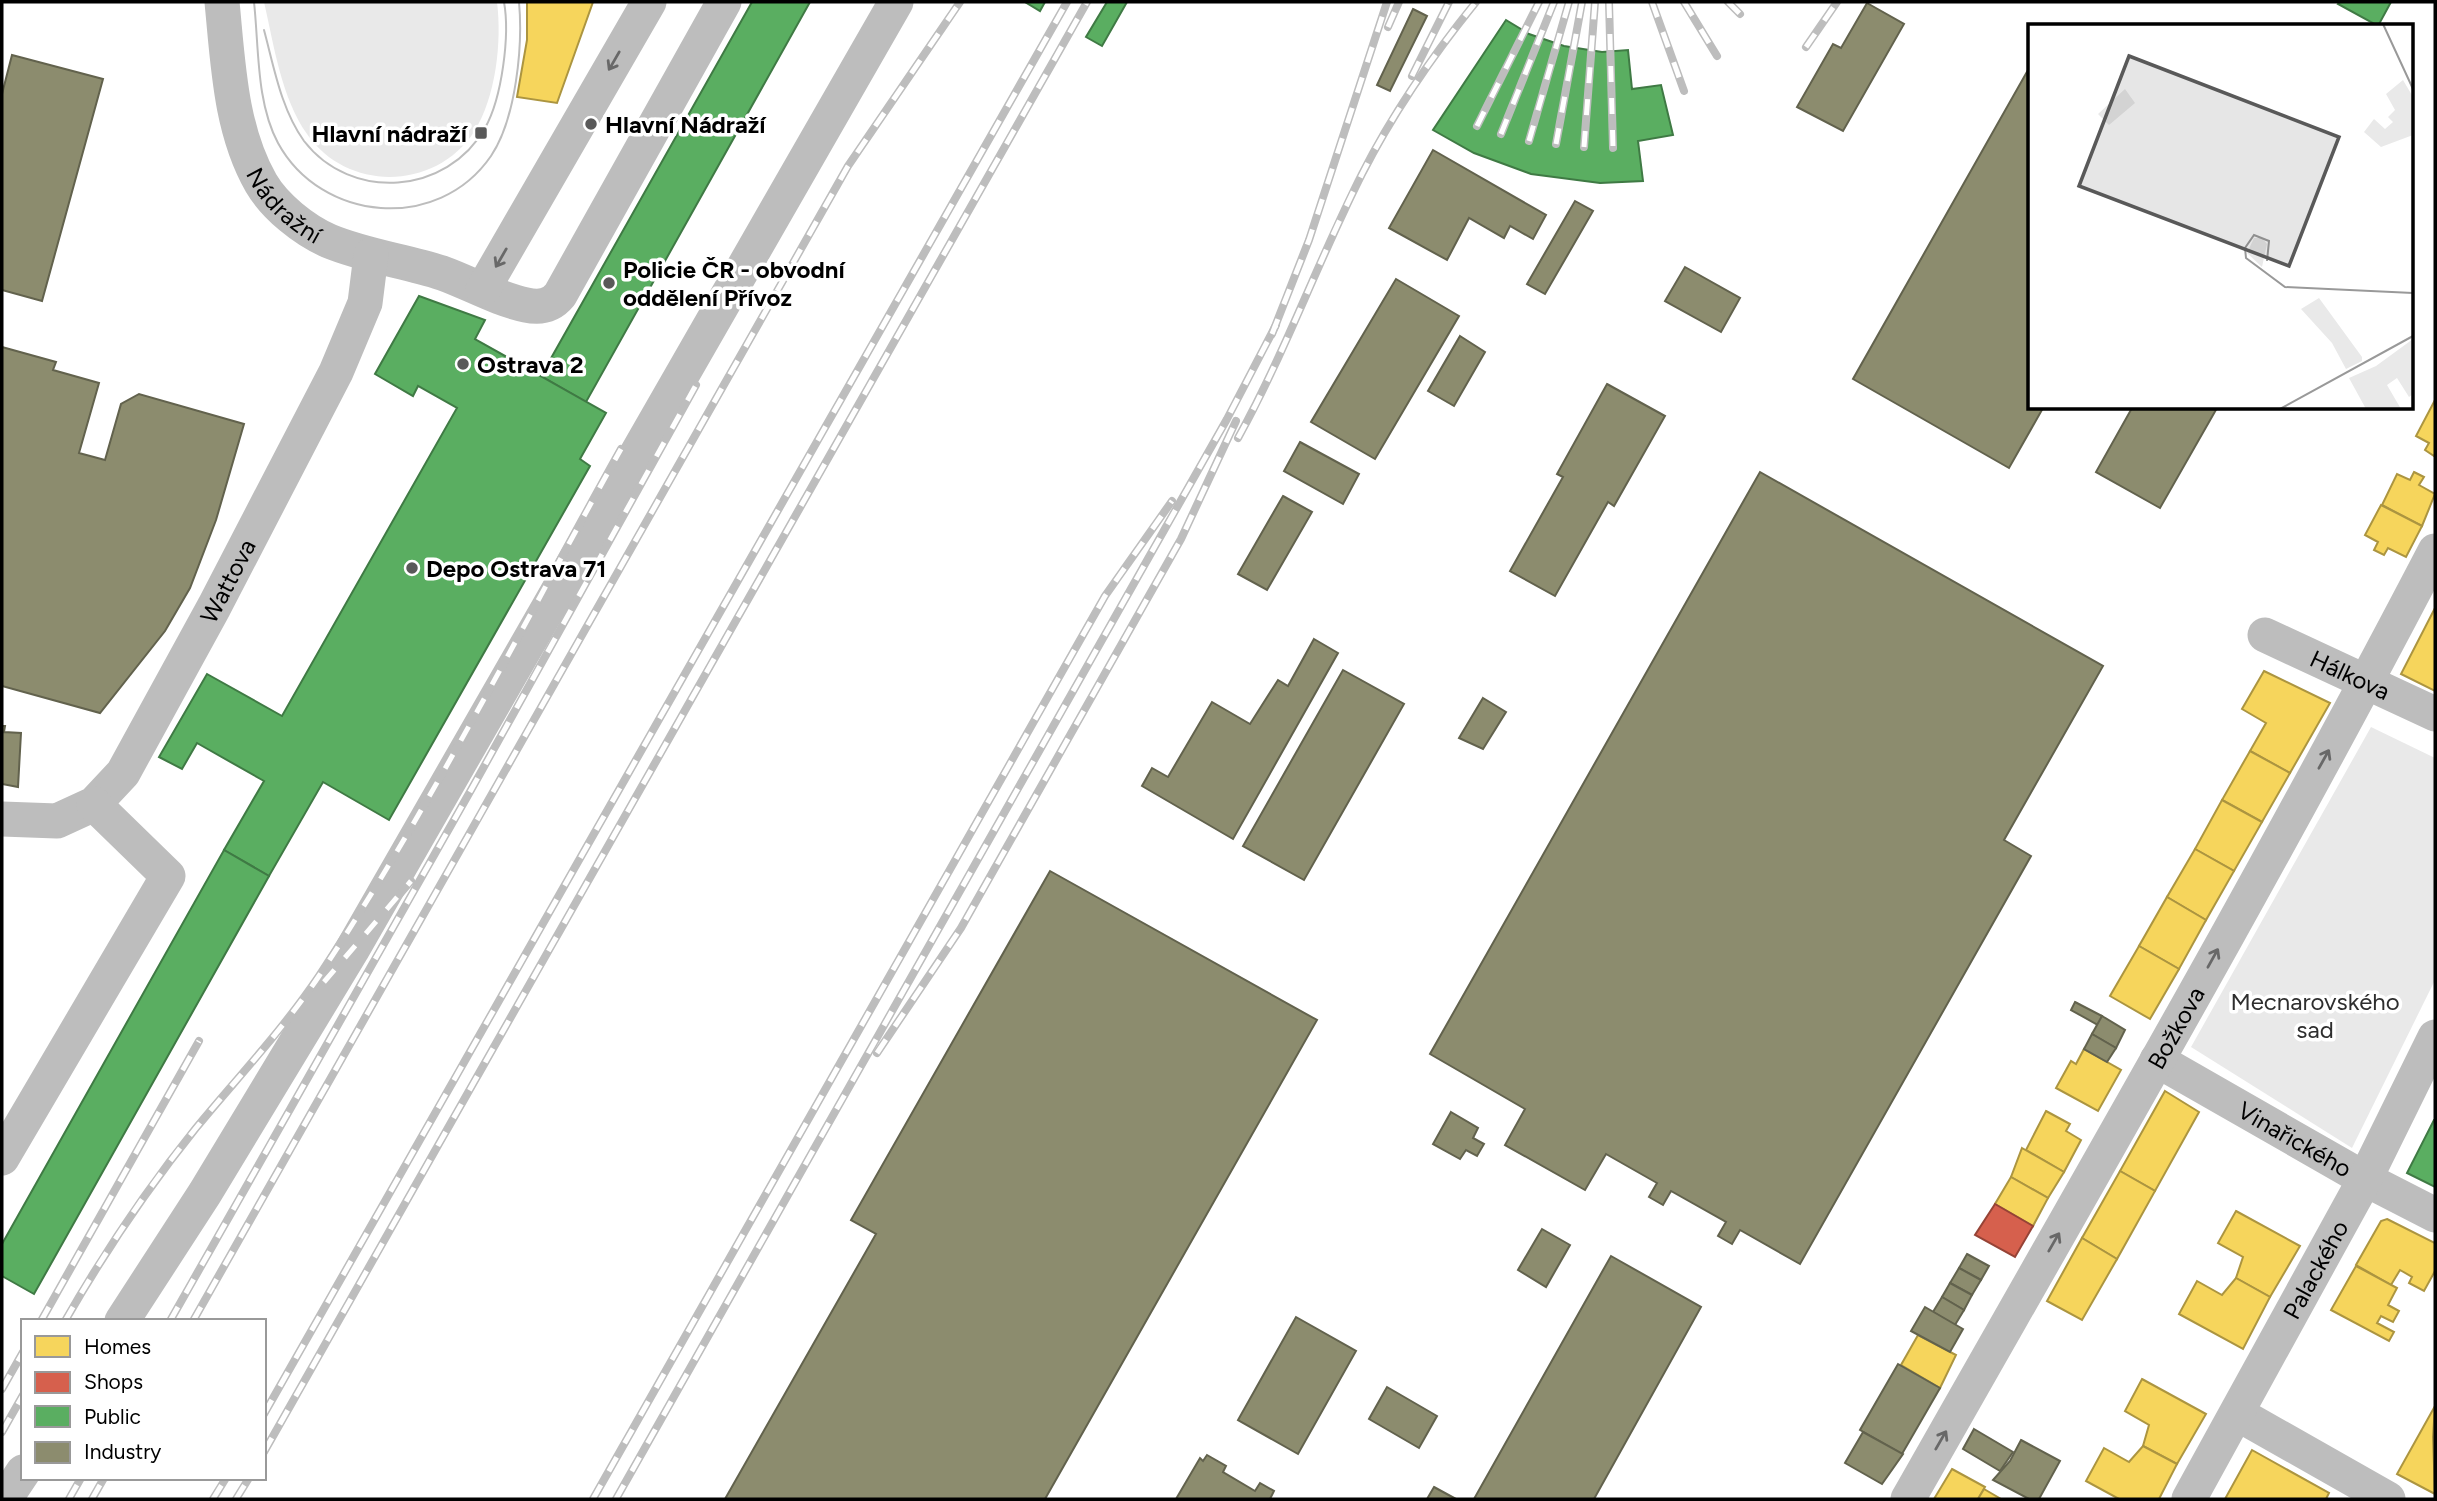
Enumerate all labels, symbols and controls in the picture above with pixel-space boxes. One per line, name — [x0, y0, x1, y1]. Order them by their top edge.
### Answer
inset map — [2028, 24, 2412, 410]
one-way arrow — [607, 51, 621, 71]
place label: Hlavní Nádraží — [605, 110, 767, 139]
marker: Hlavní Nádraží — [583, 116, 599, 132]
place label: Hlavní nádraží — [311, 119, 469, 148]
marker: Hlavní nádraží — [473, 125, 489, 141]
street label: Nádražní — [241, 162, 328, 250]
one-way arrow — [494, 247, 507, 268]
place label: Policie ČR - obvodní oddělení Přívoz — [623, 255, 846, 312]
marker: Policie ČR - obvodní oddělení Přívoz — [601, 275, 617, 291]
place label: Ostrava 2 — [477, 350, 584, 379]
marker: Ostrava 2 — [455, 356, 471, 372]
street label: Wattova — [194, 534, 261, 628]
place label: Depo Ostrava 71 — [426, 554, 606, 583]
marker: Depo Ostrava 71 — [404, 560, 420, 576]
street label: Hálkova — [2306, 644, 2395, 706]
one-way arrow — [2317, 750, 2331, 770]
one-way arrow — [2206, 949, 2220, 969]
street label: Božkova — [2141, 981, 2210, 1074]
park label: Mecnarovského sad — [2230, 987, 2400, 1044]
street label: Vinařického — [2233, 1095, 2357, 1183]
street label: Palackého — [2276, 1215, 2354, 1324]
one-way arrow — [2048, 1232, 2061, 1253]
legend — [21, 1319, 266, 1480]
text: Homes — [84, 1334, 151, 1359]
text: Shops — [84, 1369, 143, 1394]
text: Public — [84, 1404, 141, 1429]
one-way arrow — [1935, 1430, 1948, 1451]
text: Industry — [84, 1439, 161, 1464]

